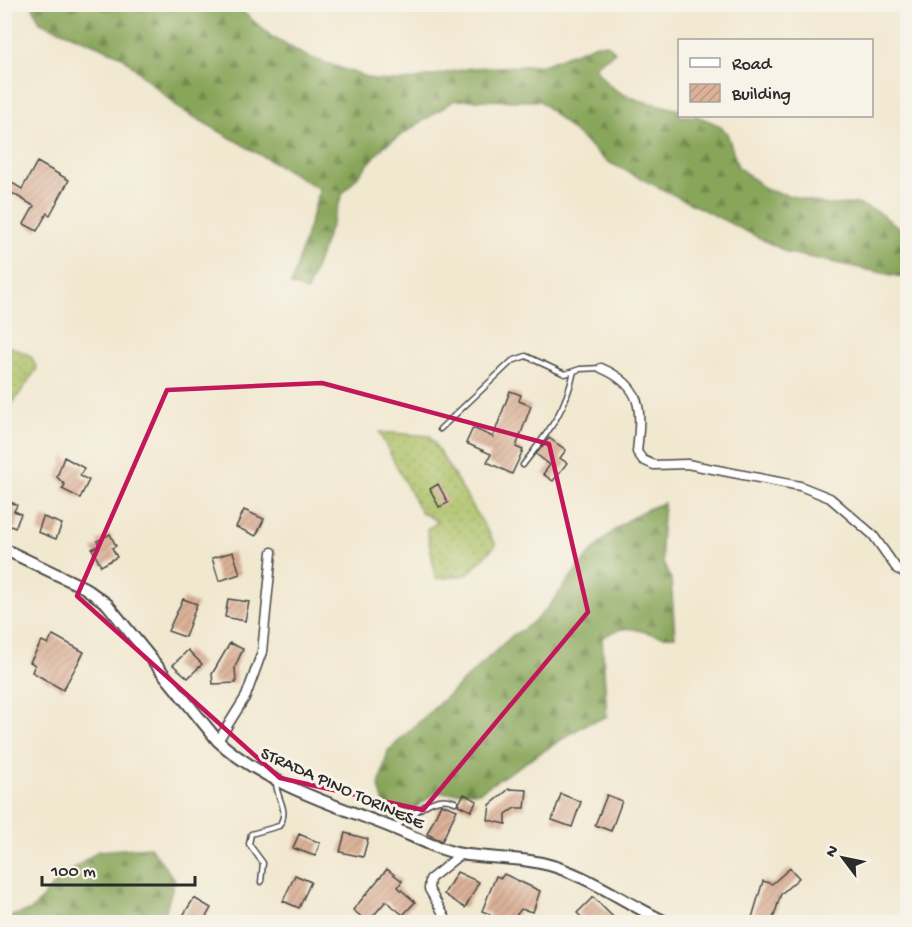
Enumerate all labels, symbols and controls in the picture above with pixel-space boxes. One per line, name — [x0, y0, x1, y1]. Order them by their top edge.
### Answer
legend — [678, 39, 873, 117]
text: Road — [732, 55, 773, 76]
text: Building — [731, 85, 791, 106]
street label: STRADA PINO TORINESE — [257, 744, 428, 835]
north arrow — [813, 828, 873, 888]
text: N — [822, 842, 844, 861]
scale bar — [42, 849, 195, 887]
text: 100 m — [50, 862, 96, 883]

